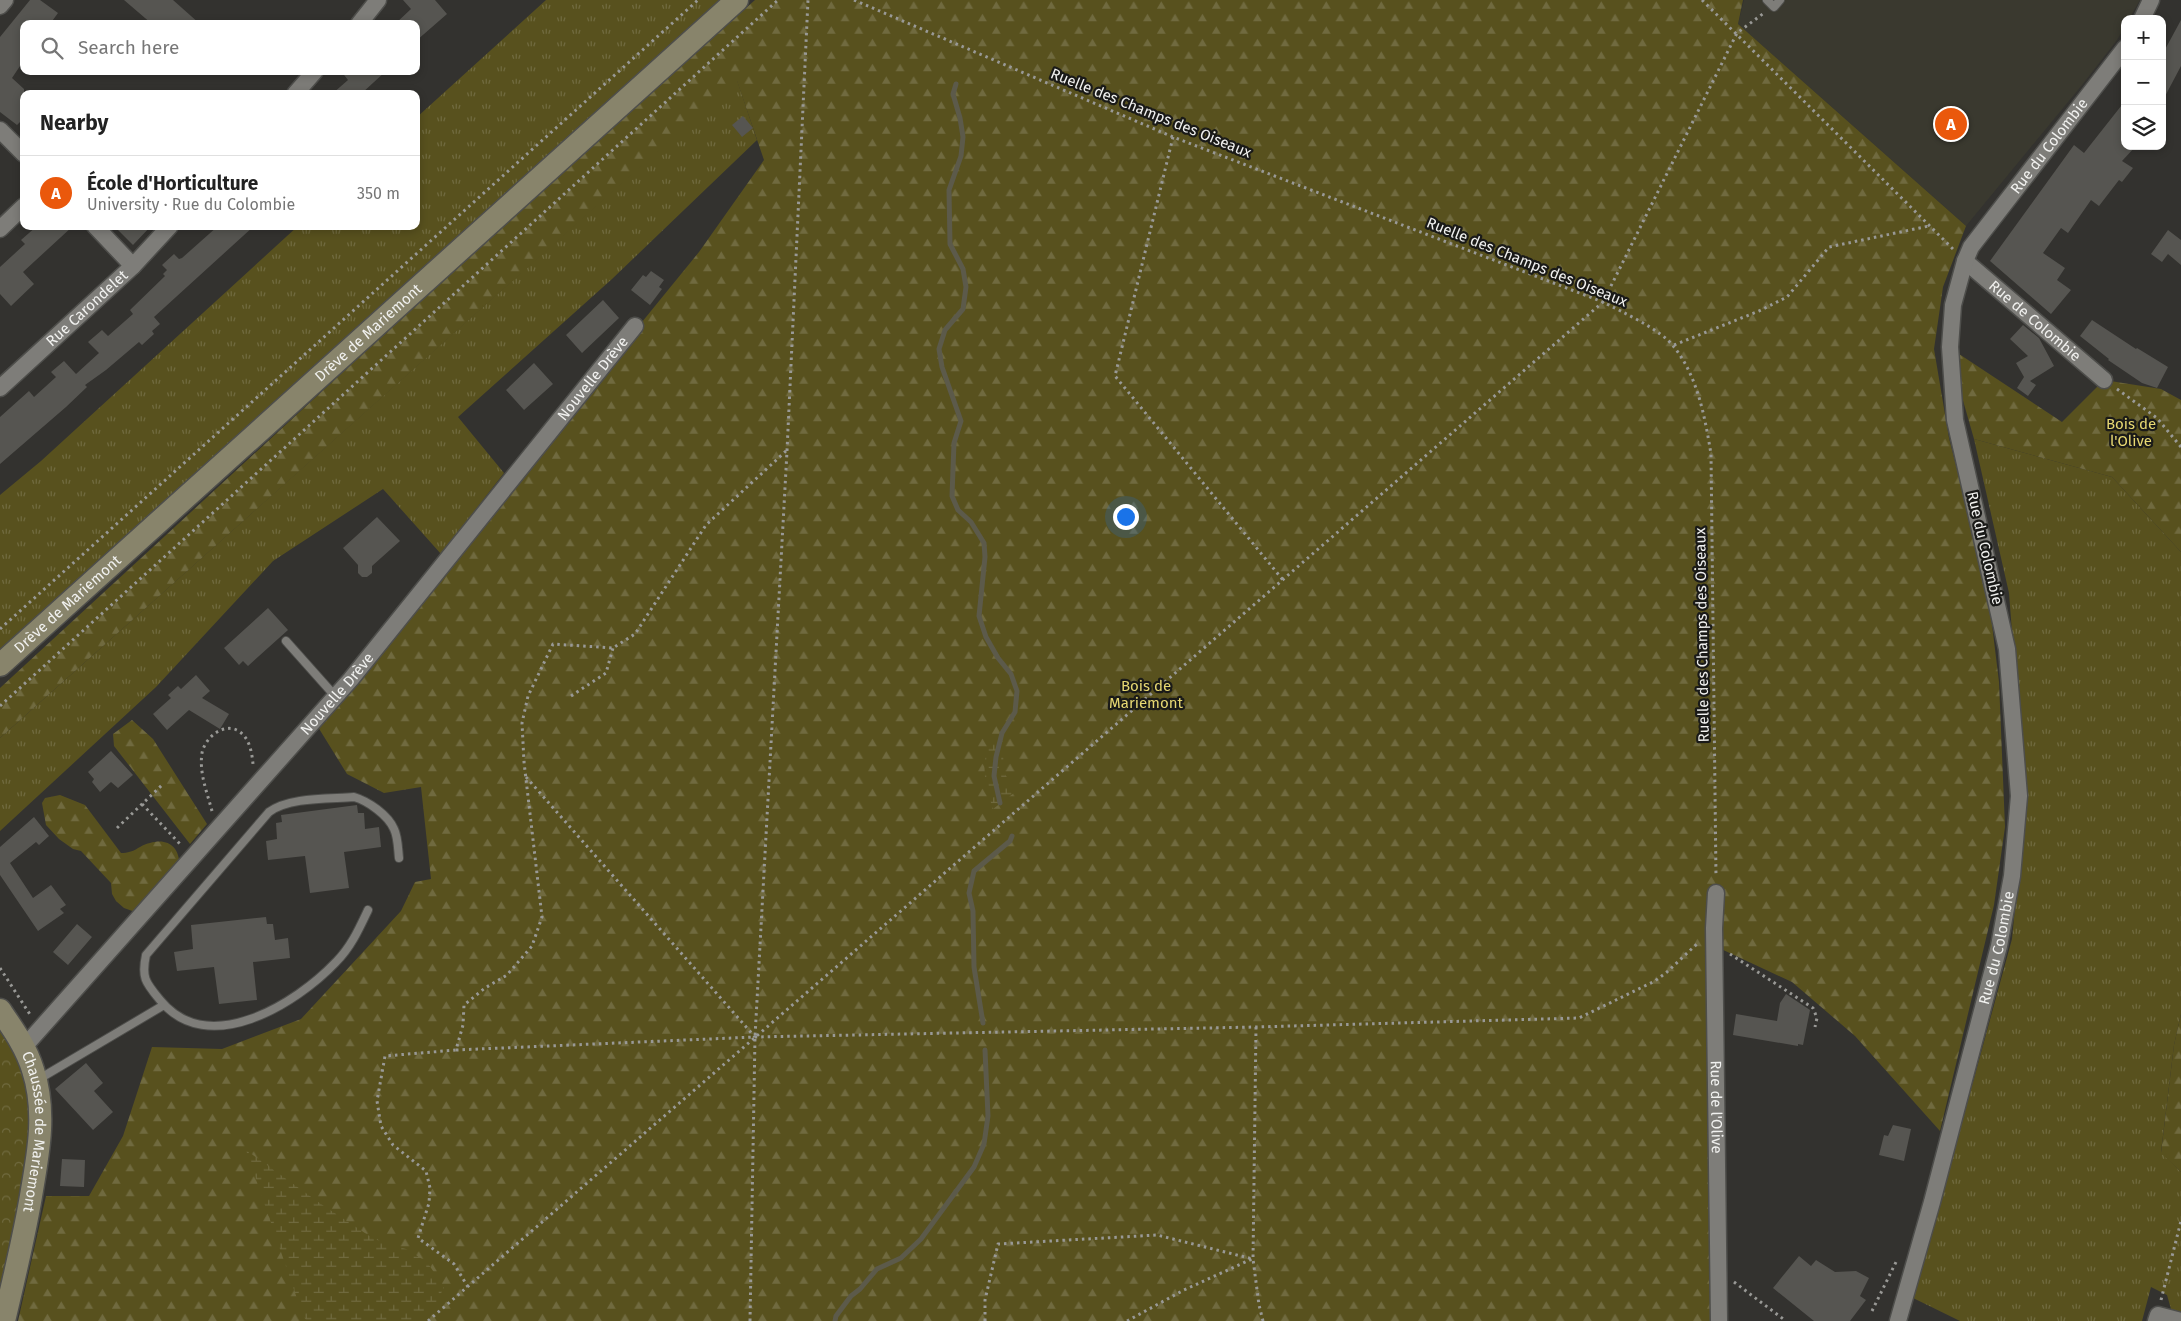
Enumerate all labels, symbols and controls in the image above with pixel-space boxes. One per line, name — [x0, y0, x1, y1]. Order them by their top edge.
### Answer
map controls — [2121, 15, 2166, 150]
button: + — [2121, 15, 2166, 60]
search box — [20, 20, 420, 75]
icon: search — [38, 34, 66, 62]
text: Search here — [78, 36, 179, 59]
button: − — [2121, 60, 2166, 105]
street label: Ruelle des Champs des Oiseaux — [1048, 64, 1255, 162]
street label: Rue du Colombie — [2007, 95, 2092, 197]
pin: A — [1935, 105, 1967, 143]
button: layers — [2121, 105, 2166, 150]
text: Nearby — [40, 110, 108, 136]
text: École d'Horticulture — [87, 172, 258, 195]
text: A — [51, 184, 61, 203]
text: 350 m — [357, 184, 400, 203]
text: University · Rue du Colombie — [87, 195, 295, 214]
street label: Ruelle des Champs des Oiseaux — [1424, 213, 1631, 311]
street label: Rue Carondelet — [42, 266, 132, 350]
street label: Rue de Colombie — [1985, 276, 2085, 365]
street label: Drève de Mariemont — [311, 280, 426, 386]
street label: Nouvelle Drève — [554, 333, 632, 424]
park label: Bois de l'Olive — [2106, 415, 2156, 450]
street label: Rue du Colombie — [1963, 490, 2007, 606]
your location — [1113, 504, 1139, 530]
street label: Ruelle des Champs des Oiseaux — [1691, 527, 1713, 743]
street label: Drève de Mariemont — [10, 551, 125, 657]
street label: Nouvelle Drève — [297, 649, 378, 739]
park label: Bois de Mariemont — [1109, 677, 1184, 712]
street label: Rue du Colombie — [1975, 890, 2018, 1007]
street label: Chaussée de Mariemont — [18, 1048, 49, 1214]
street label: Rue de l'Olive — [1707, 1060, 1726, 1154]

